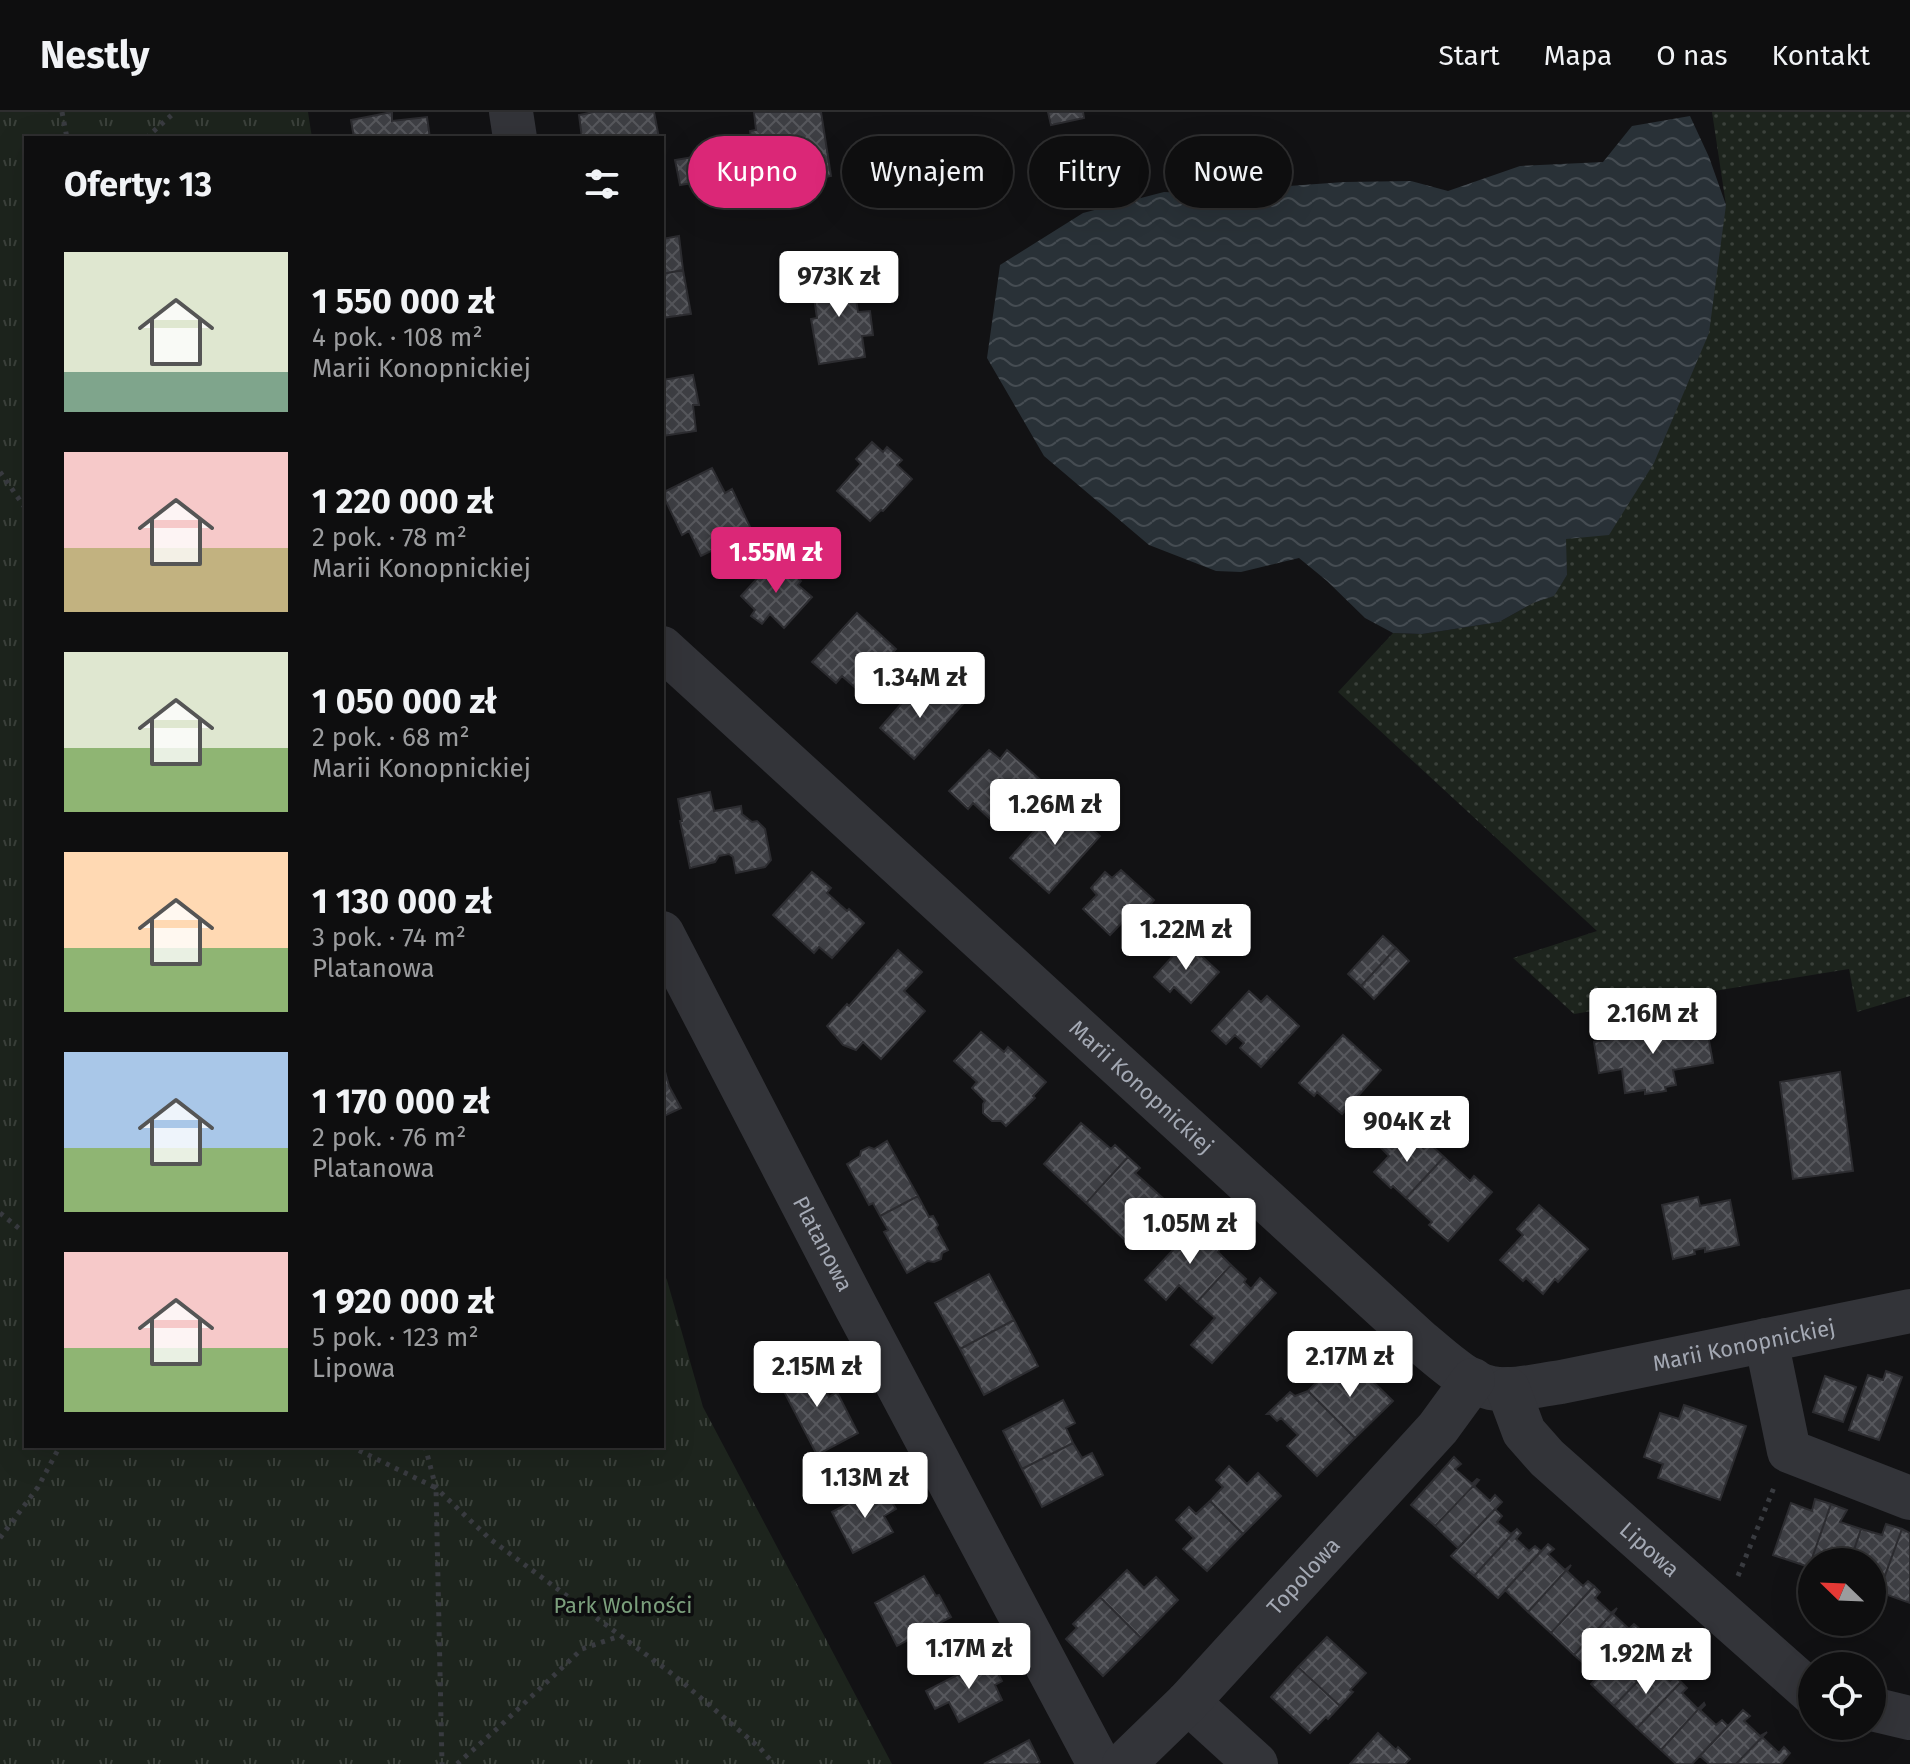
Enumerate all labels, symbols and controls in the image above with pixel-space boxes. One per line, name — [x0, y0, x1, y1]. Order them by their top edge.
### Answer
text: Nestly — [40, 32, 149, 78]
text: Start — [1438, 39, 1500, 72]
text: Mapa — [1544, 39, 1612, 72]
text: O nas — [1656, 39, 1728, 72]
text: Kontakt — [1772, 39, 1870, 72]
chip: Kupno — [688, 136, 826, 208]
chip: Wynajem — [842, 136, 1013, 208]
chip: Filtry — [1029, 136, 1149, 208]
chip: Nowe — [1165, 136, 1292, 208]
icon: filters — [580, 162, 624, 206]
text: Oferty: 13 — [64, 164, 212, 205]
pin: 973K zł — [765, 251, 913, 319]
text: 973K zł — [797, 261, 881, 292]
text: 1 550 000 zł — [312, 281, 495, 322]
icon: home — [128, 284, 224, 380]
text: 4 pok. · 108 m² — [312, 322, 483, 353]
text: Marii Konopnickiej — [312, 353, 531, 384]
text: 1 220 000 zł — [312, 481, 494, 522]
icon: home — [128, 484, 224, 580]
text: 2 pok. · 78 m² — [312, 522, 467, 553]
pin: 1.55M zł — [693, 527, 859, 595]
text: 1.55M zł — [729, 537, 823, 568]
text: Marii Konopnickiej — [312, 553, 531, 584]
pin: 1.34M zł — [837, 652, 1003, 720]
text: 1.34M zł — [873, 662, 967, 693]
text: 1 050 000 zł — [312, 681, 497, 722]
icon: home — [128, 684, 224, 780]
text: 2 pok. · 68 m² — [312, 722, 470, 753]
text: Marii Konopnickiej — [312, 753, 531, 784]
pin: 1.26M zł — [972, 779, 1138, 847]
text: 1.26M zł — [1008, 789, 1102, 820]
text: 1 130 000 zł — [312, 881, 492, 922]
icon: home — [128, 884, 224, 980]
pin: 1.22M zł — [1103, 904, 1269, 972]
text: 1.22M zł — [1140, 914, 1232, 945]
text: 3 pok. · 74 m² — [312, 922, 466, 953]
text: Platanowa — [312, 953, 435, 984]
pin: 2.16M zł — [1570, 988, 1736, 1056]
text: 2.16M zł — [1607, 998, 1699, 1029]
street label: Marii Konopnickiej — [1064, 1014, 1219, 1159]
text: 1 170 000 zł — [312, 1081, 490, 1122]
icon: home — [128, 1084, 224, 1180]
pin: 904K zł — [1333, 1096, 1481, 1164]
text: 904K zł — [1363, 1106, 1451, 1137]
text: 2 pok. · 76 m² — [312, 1122, 466, 1153]
text: Platanowa — [312, 1153, 435, 1184]
street label: Platanowa — [787, 1191, 859, 1296]
pin: 1.05M zł — [1107, 1198, 1273, 1266]
text: 1.05M zł — [1143, 1208, 1237, 1239]
text: 1 920 000 zł — [312, 1281, 495, 1322]
icon: home — [128, 1284, 224, 1380]
street label: Marii Konopnickiej — [1650, 1313, 1837, 1377]
text: 5 pok. · 123 m² — [312, 1322, 479, 1353]
pin: 2.17M zł — [1267, 1331, 1433, 1399]
pin: 2.15M zł — [734, 1341, 900, 1409]
text: 2.17M zł — [1306, 1341, 1394, 1372]
text: 2.15M zł — [772, 1351, 862, 1382]
text: Lipowa — [312, 1353, 395, 1384]
pin: 1.13M zł — [782, 1452, 948, 1520]
text: 1.13M zł — [821, 1462, 909, 1493]
street label: Lipowa — [1614, 1516, 1685, 1583]
street label: Topolowa — [1261, 1531, 1345, 1620]
north arrow — [1798, 1548, 1886, 1636]
map controls — [1798, 1548, 1886, 1740]
park label: Park Wolności — [553, 1592, 693, 1619]
pin: 1.17M zł — [886, 1623, 1052, 1691]
pin: 1.92M zł — [1563, 1628, 1729, 1696]
text: 1.17M zł — [925, 1633, 1013, 1664]
text: 1.92M zł — [1600, 1638, 1692, 1669]
button: locate — [1798, 1652, 1886, 1740]

